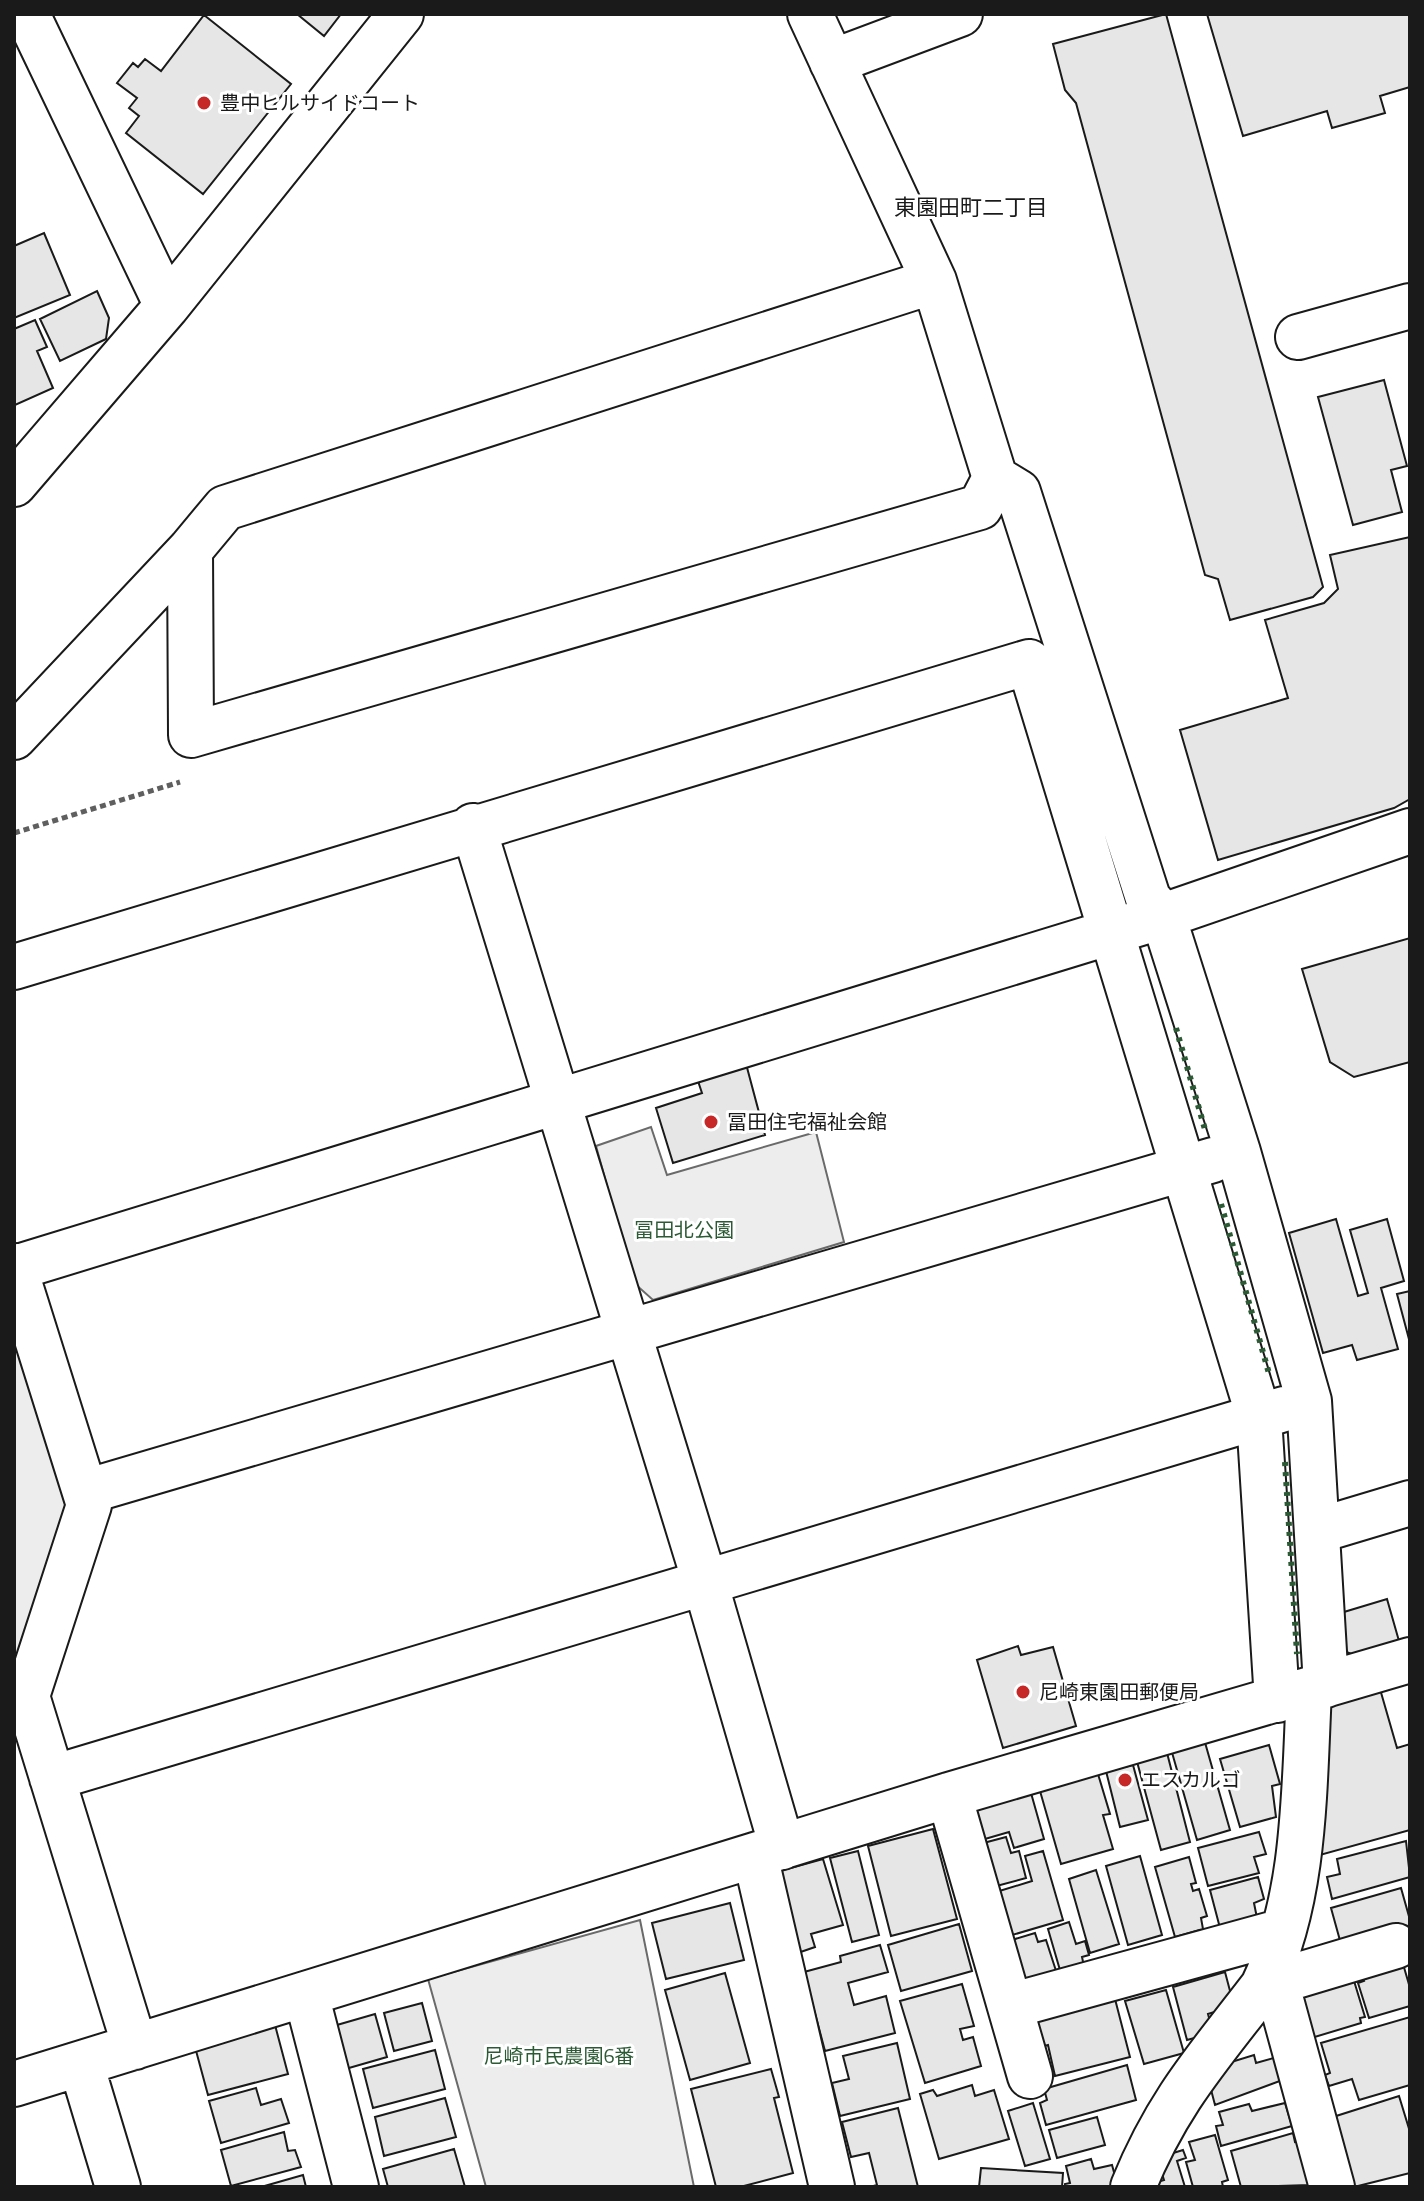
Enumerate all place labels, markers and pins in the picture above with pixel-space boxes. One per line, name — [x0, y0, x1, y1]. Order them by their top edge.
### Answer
place label: 豊中ヒルサイドコート — [220, 87, 420, 118]
marker: 豊中ヒルサイドコート — [195, 94, 213, 112]
place label: 冨田住宅福祉会館 — [727, 1106, 887, 1137]
marker: 冨田住宅福祉会館 — [702, 1113, 720, 1131]
place label: 尼崎東園田郵便局 — [1039, 1676, 1199, 1707]
marker: 尼崎東園田郵便局 — [1014, 1683, 1032, 1701]
place label: エスカルゴ — [1141, 1764, 1241, 1795]
marker: エスカルゴ — [1116, 1771, 1134, 1789]

